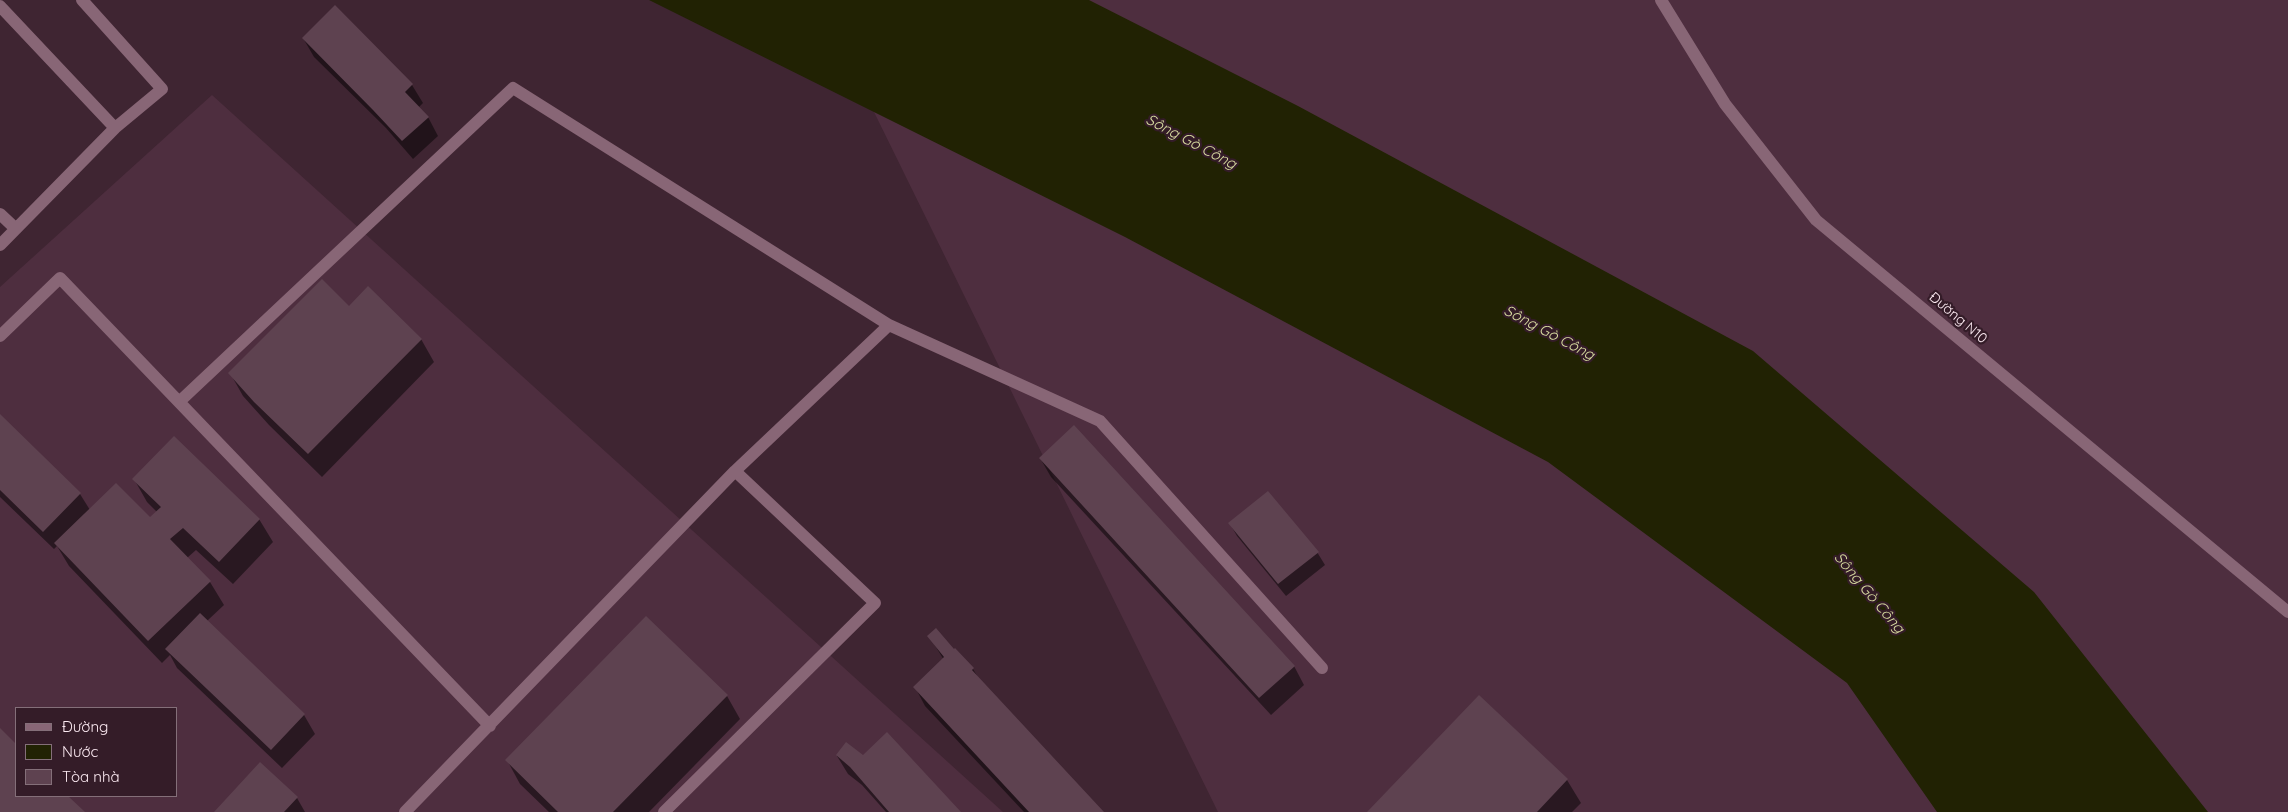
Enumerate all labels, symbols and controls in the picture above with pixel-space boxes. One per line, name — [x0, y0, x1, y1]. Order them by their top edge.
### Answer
water label: Sông Gò Công — [1143, 111, 1239, 173]
street label: Đường N10 — [1925, 289, 1991, 347]
water label: Sông Gò Công — [1501, 302, 1597, 364]
water label: Sông Gò Công — [1830, 549, 1908, 637]
legend — [15, 707, 178, 797]
text: Đường — [62, 717, 108, 736]
text: Nước — [62, 742, 98, 761]
text: Tòa nhà — [62, 767, 120, 786]

